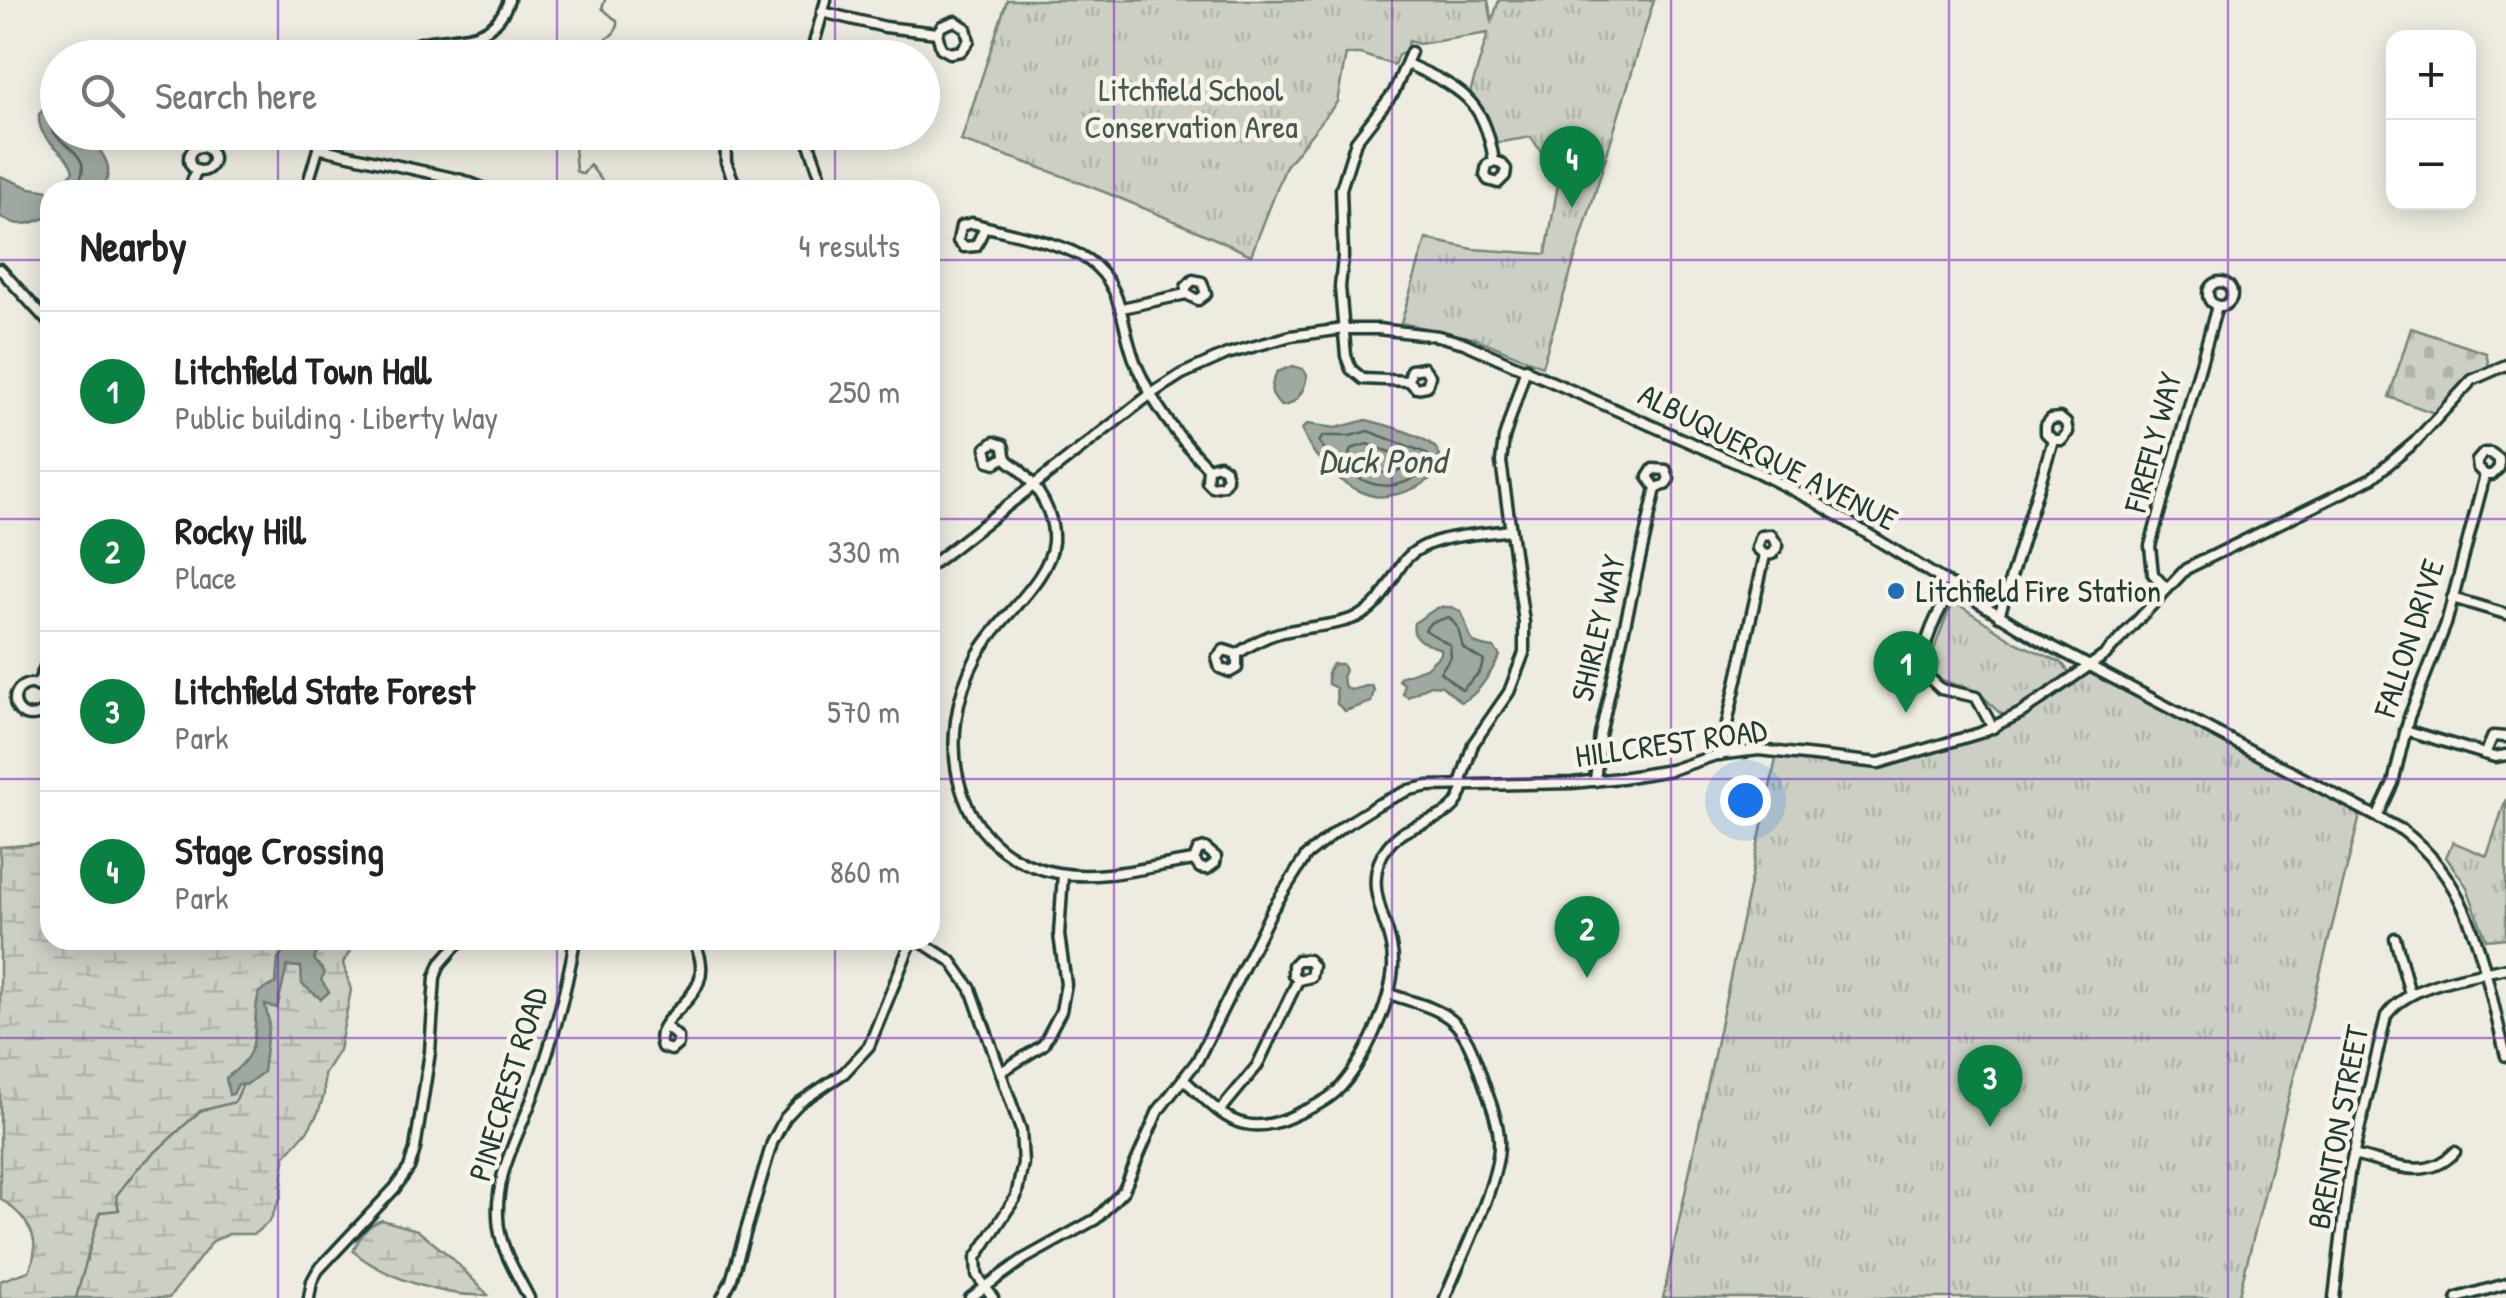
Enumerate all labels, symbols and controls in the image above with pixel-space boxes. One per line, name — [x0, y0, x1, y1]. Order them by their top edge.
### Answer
map controls — [2386, 30, 2476, 210]
button: + — [2386, 30, 2476, 120]
search box — [40, 40, 940, 150]
icon: search — [75, 68, 130, 123]
park label: Litchfield School Conservation Area — [1084, 68, 1298, 148]
text: Search here — [155, 69, 317, 121]
button: − — [2386, 120, 2476, 210]
pin: 4 — [1540, 126, 1604, 208]
text: Nearby — [80, 217, 187, 274]
text: 4 results — [799, 224, 900, 267]
text: Litchfield Town Hall — [175, 344, 431, 396]
street label: FIREFLY WAY — [2113, 367, 2192, 518]
text: 1 — [107, 370, 118, 413]
text: 250 m — [828, 370, 900, 413]
street label: ALBUQUERQUE AVENUE — [1631, 373, 1905, 540]
text: Public building · Liberty Way — [175, 396, 498, 439]
water label: Duck Pond — [1318, 437, 1451, 484]
text: Rocky Hill — [175, 504, 306, 556]
text: 2 — [105, 530, 120, 573]
text: 330 m — [828, 530, 900, 573]
street label: SHIRLEY WAY — [1560, 551, 1635, 705]
street label: FALLON DRIVE — [2363, 554, 2454, 723]
text: Place — [175, 556, 237, 599]
place label: Litchfield Fire Station — [1916, 569, 2161, 612]
marker: Litchfield Fire Station — [1885, 580, 1907, 602]
pin: 1 — [1874, 630, 1938, 713]
text: Litchfield State Forest — [175, 664, 475, 716]
text: 3 — [105, 690, 120, 733]
text: 570 m — [827, 690, 900, 733]
street label: HILLCREST ROAD — [1573, 708, 1769, 777]
text: Park — [175, 716, 229, 759]
your location — [1720, 775, 1771, 826]
text: Stage Crossing — [175, 824, 384, 876]
text: 4 — [106, 850, 119, 893]
text: 860 m — [830, 850, 900, 893]
text: Park — [175, 876, 229, 919]
pin: 2 — [1554, 896, 1620, 978]
street label: PINECREST ROAD — [458, 982, 557, 1186]
street label: BRENTON STREET — [2297, 1020, 2379, 1232]
pin: 3 — [1958, 1044, 2022, 1127]

